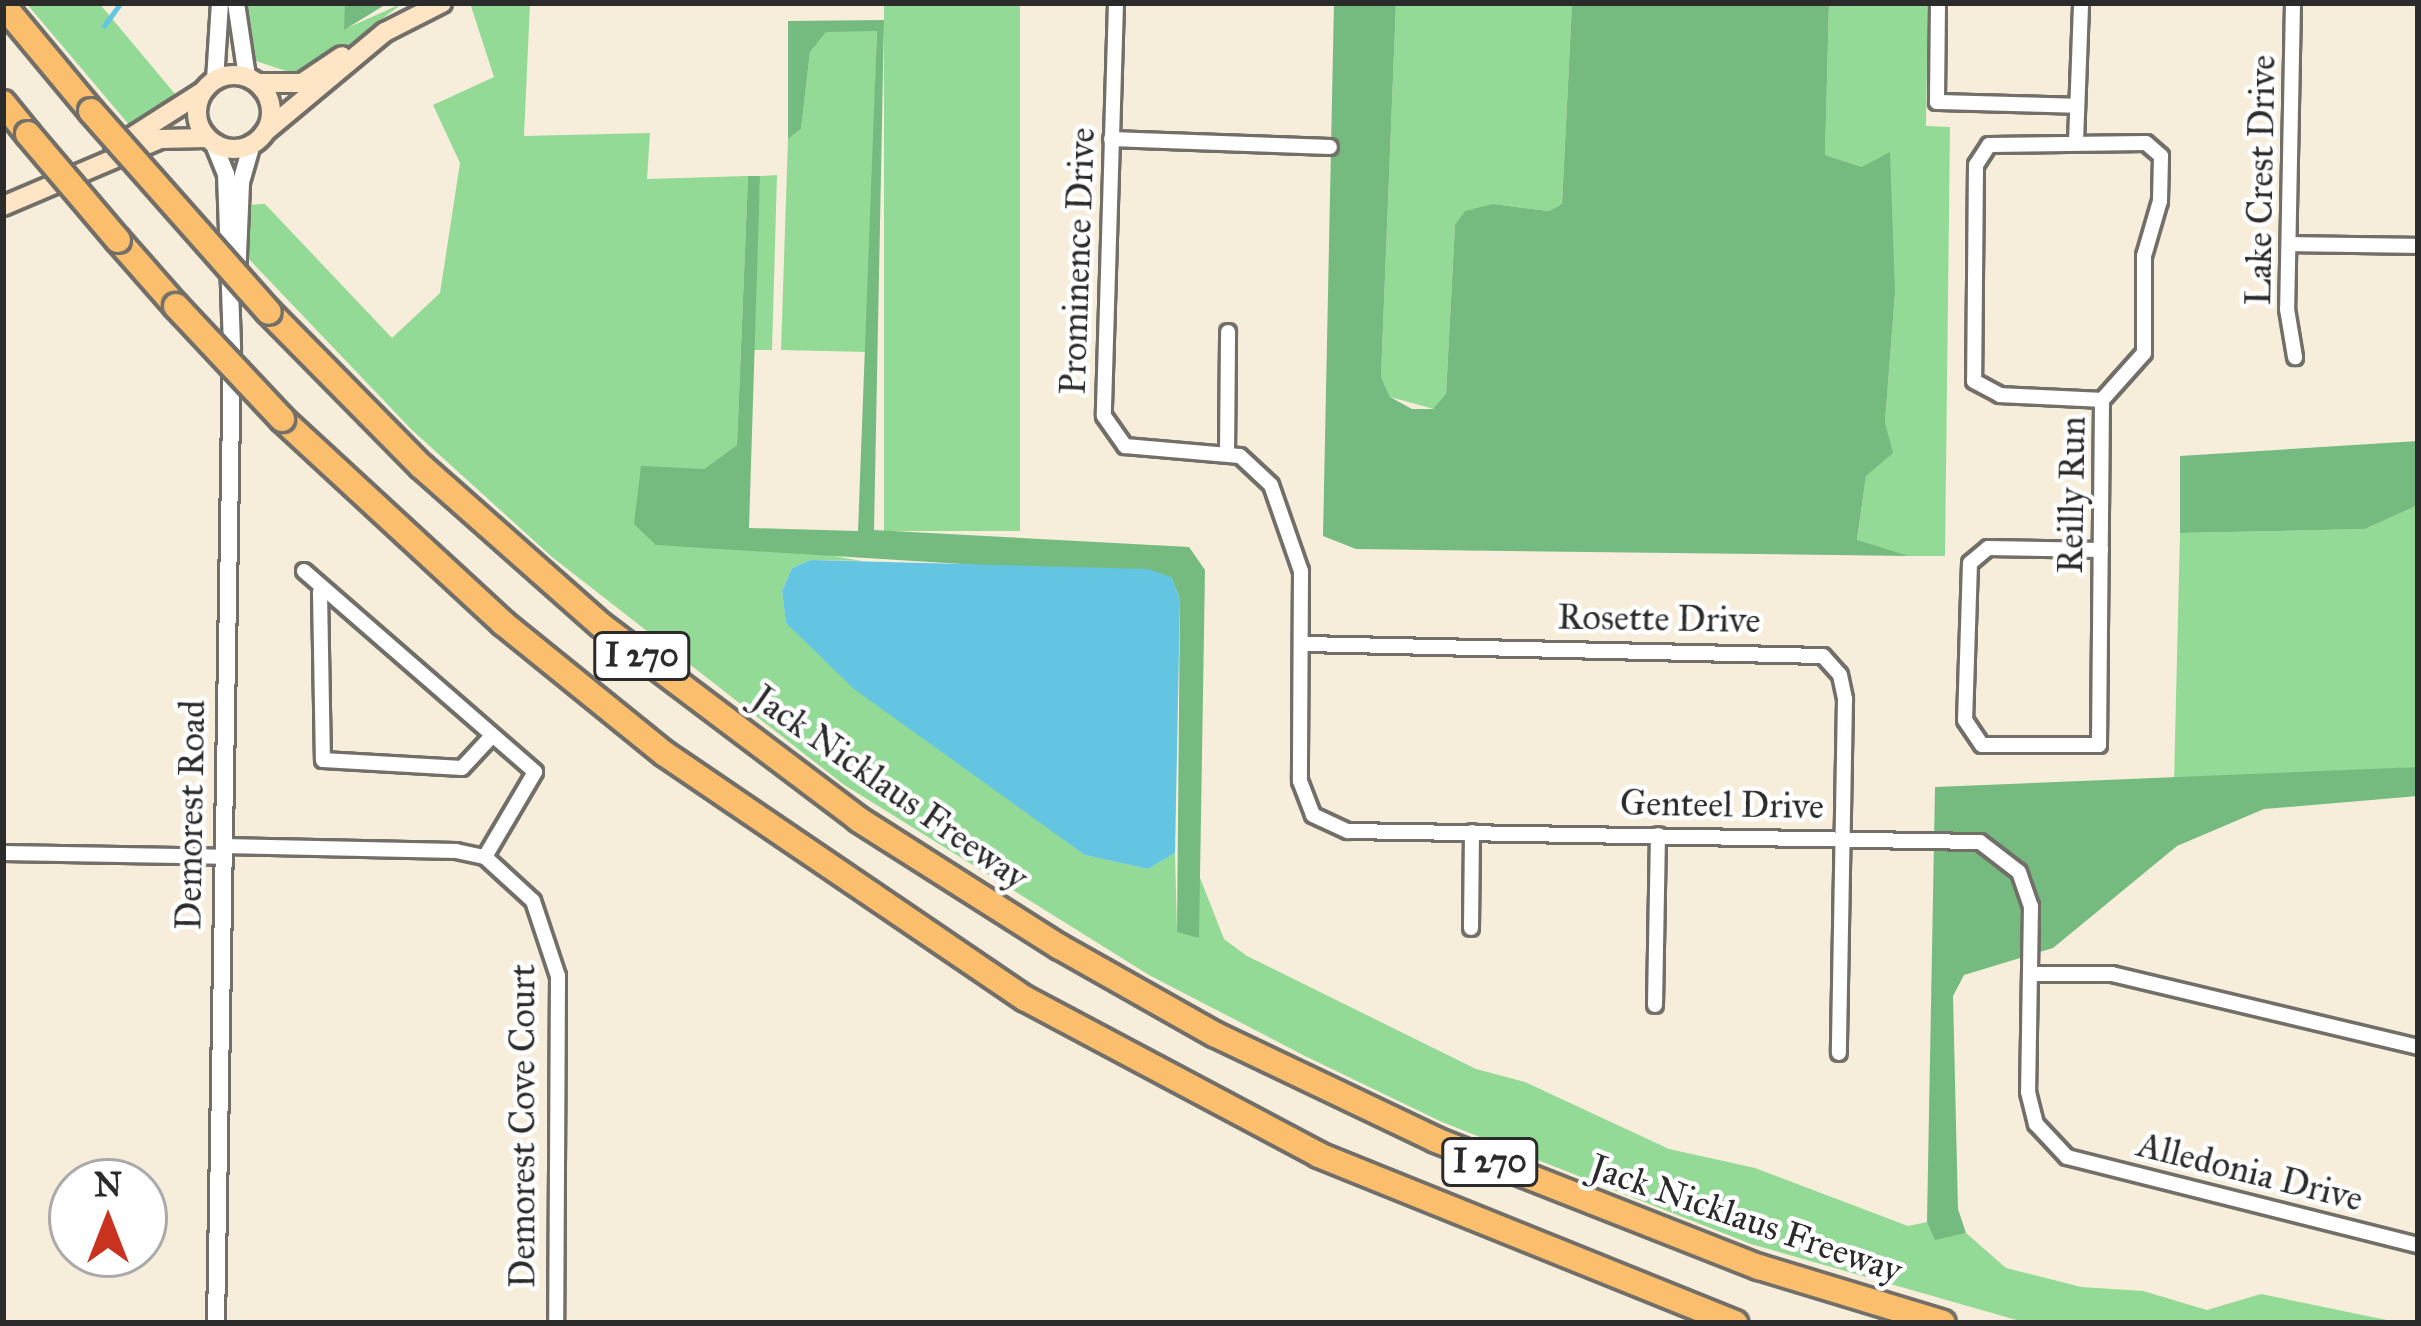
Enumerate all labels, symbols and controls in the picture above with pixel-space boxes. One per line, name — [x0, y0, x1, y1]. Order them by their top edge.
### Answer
street label: Lake Crest Drive — [2237, 54, 2285, 306]
street label: Prominence Drive — [1052, 127, 1104, 395]
street label: Reilly Run — [2049, 416, 2095, 574]
street label: Rosette Drive — [1557, 596, 1761, 642]
road number: I 270 — [591, 629, 693, 683]
street label: Jack Nicklaus Freeway — [744, 677, 1036, 899]
street label: Demorest Road — [167, 699, 215, 931]
street label: Genteel Drive — [1620, 782, 1824, 828]
street label: Demorest Cove Court — [501, 964, 545, 1288]
street label: Alledonia Drive — [2133, 1123, 2367, 1221]
road number: I 270 — [1439, 1135, 1541, 1189]
street label: Jack Nicklaus Freeway — [1585, 1145, 1907, 1293]
north arrow — [48, 1158, 168, 1278]
text: N — [94, 1165, 122, 1205]

